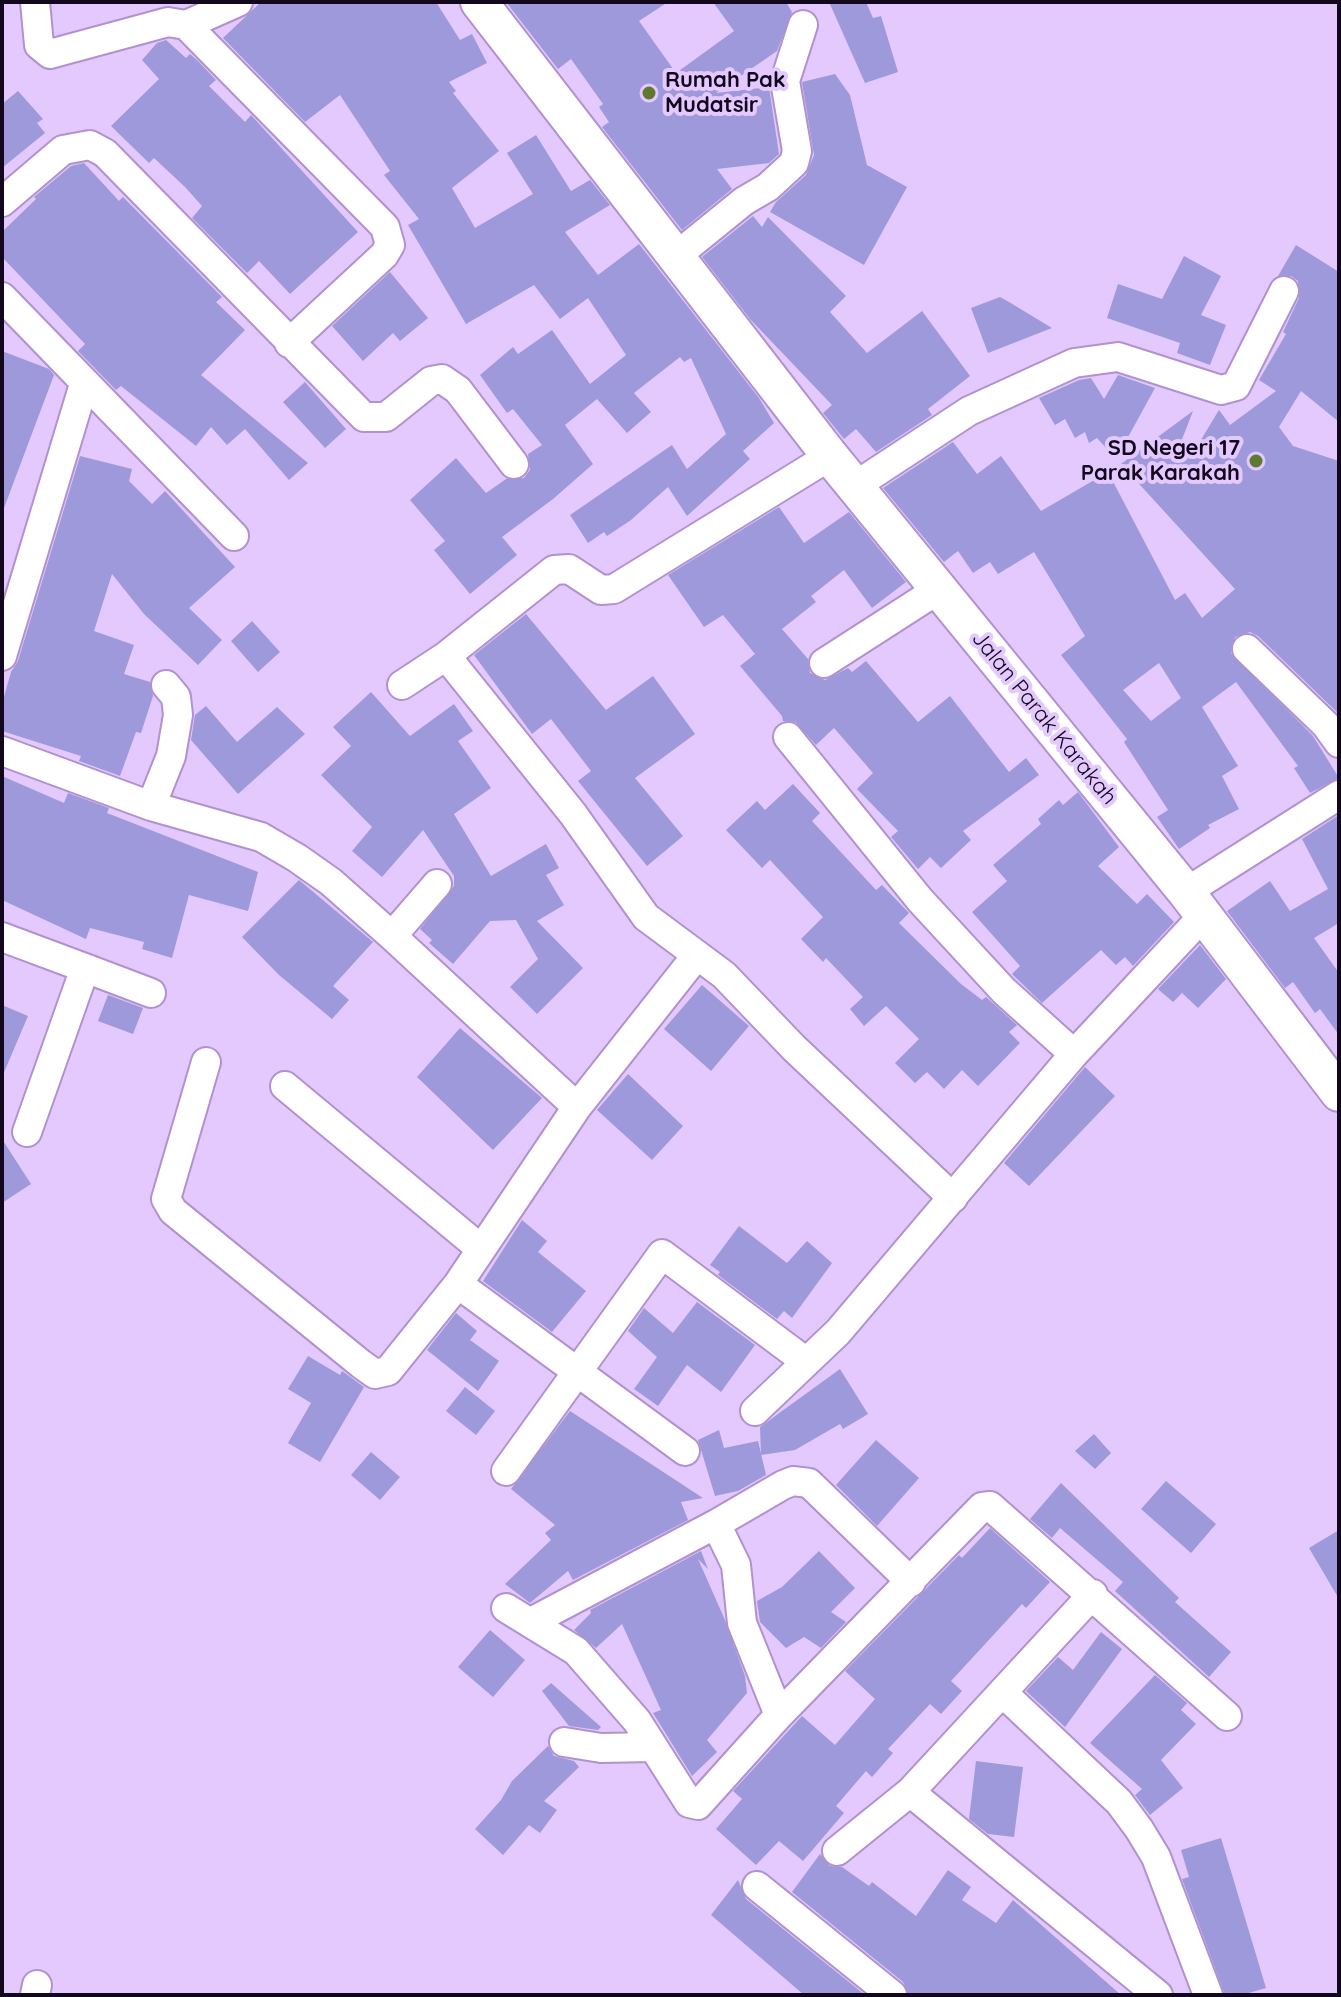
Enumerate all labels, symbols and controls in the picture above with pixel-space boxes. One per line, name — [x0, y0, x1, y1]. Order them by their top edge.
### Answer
place label: Rumah Pak Mudatsir — [665, 67, 785, 118]
marker: Rumah Pak Mudatsir — [640, 84, 658, 102]
place label: SD Negeri 17 Parak Karakah — [1081, 435, 1240, 486]
marker: SD Negeri 17 Parak Karakah — [1247, 452, 1265, 470]
street label: Jalan Parak Karakah — [966, 626, 1122, 810]

